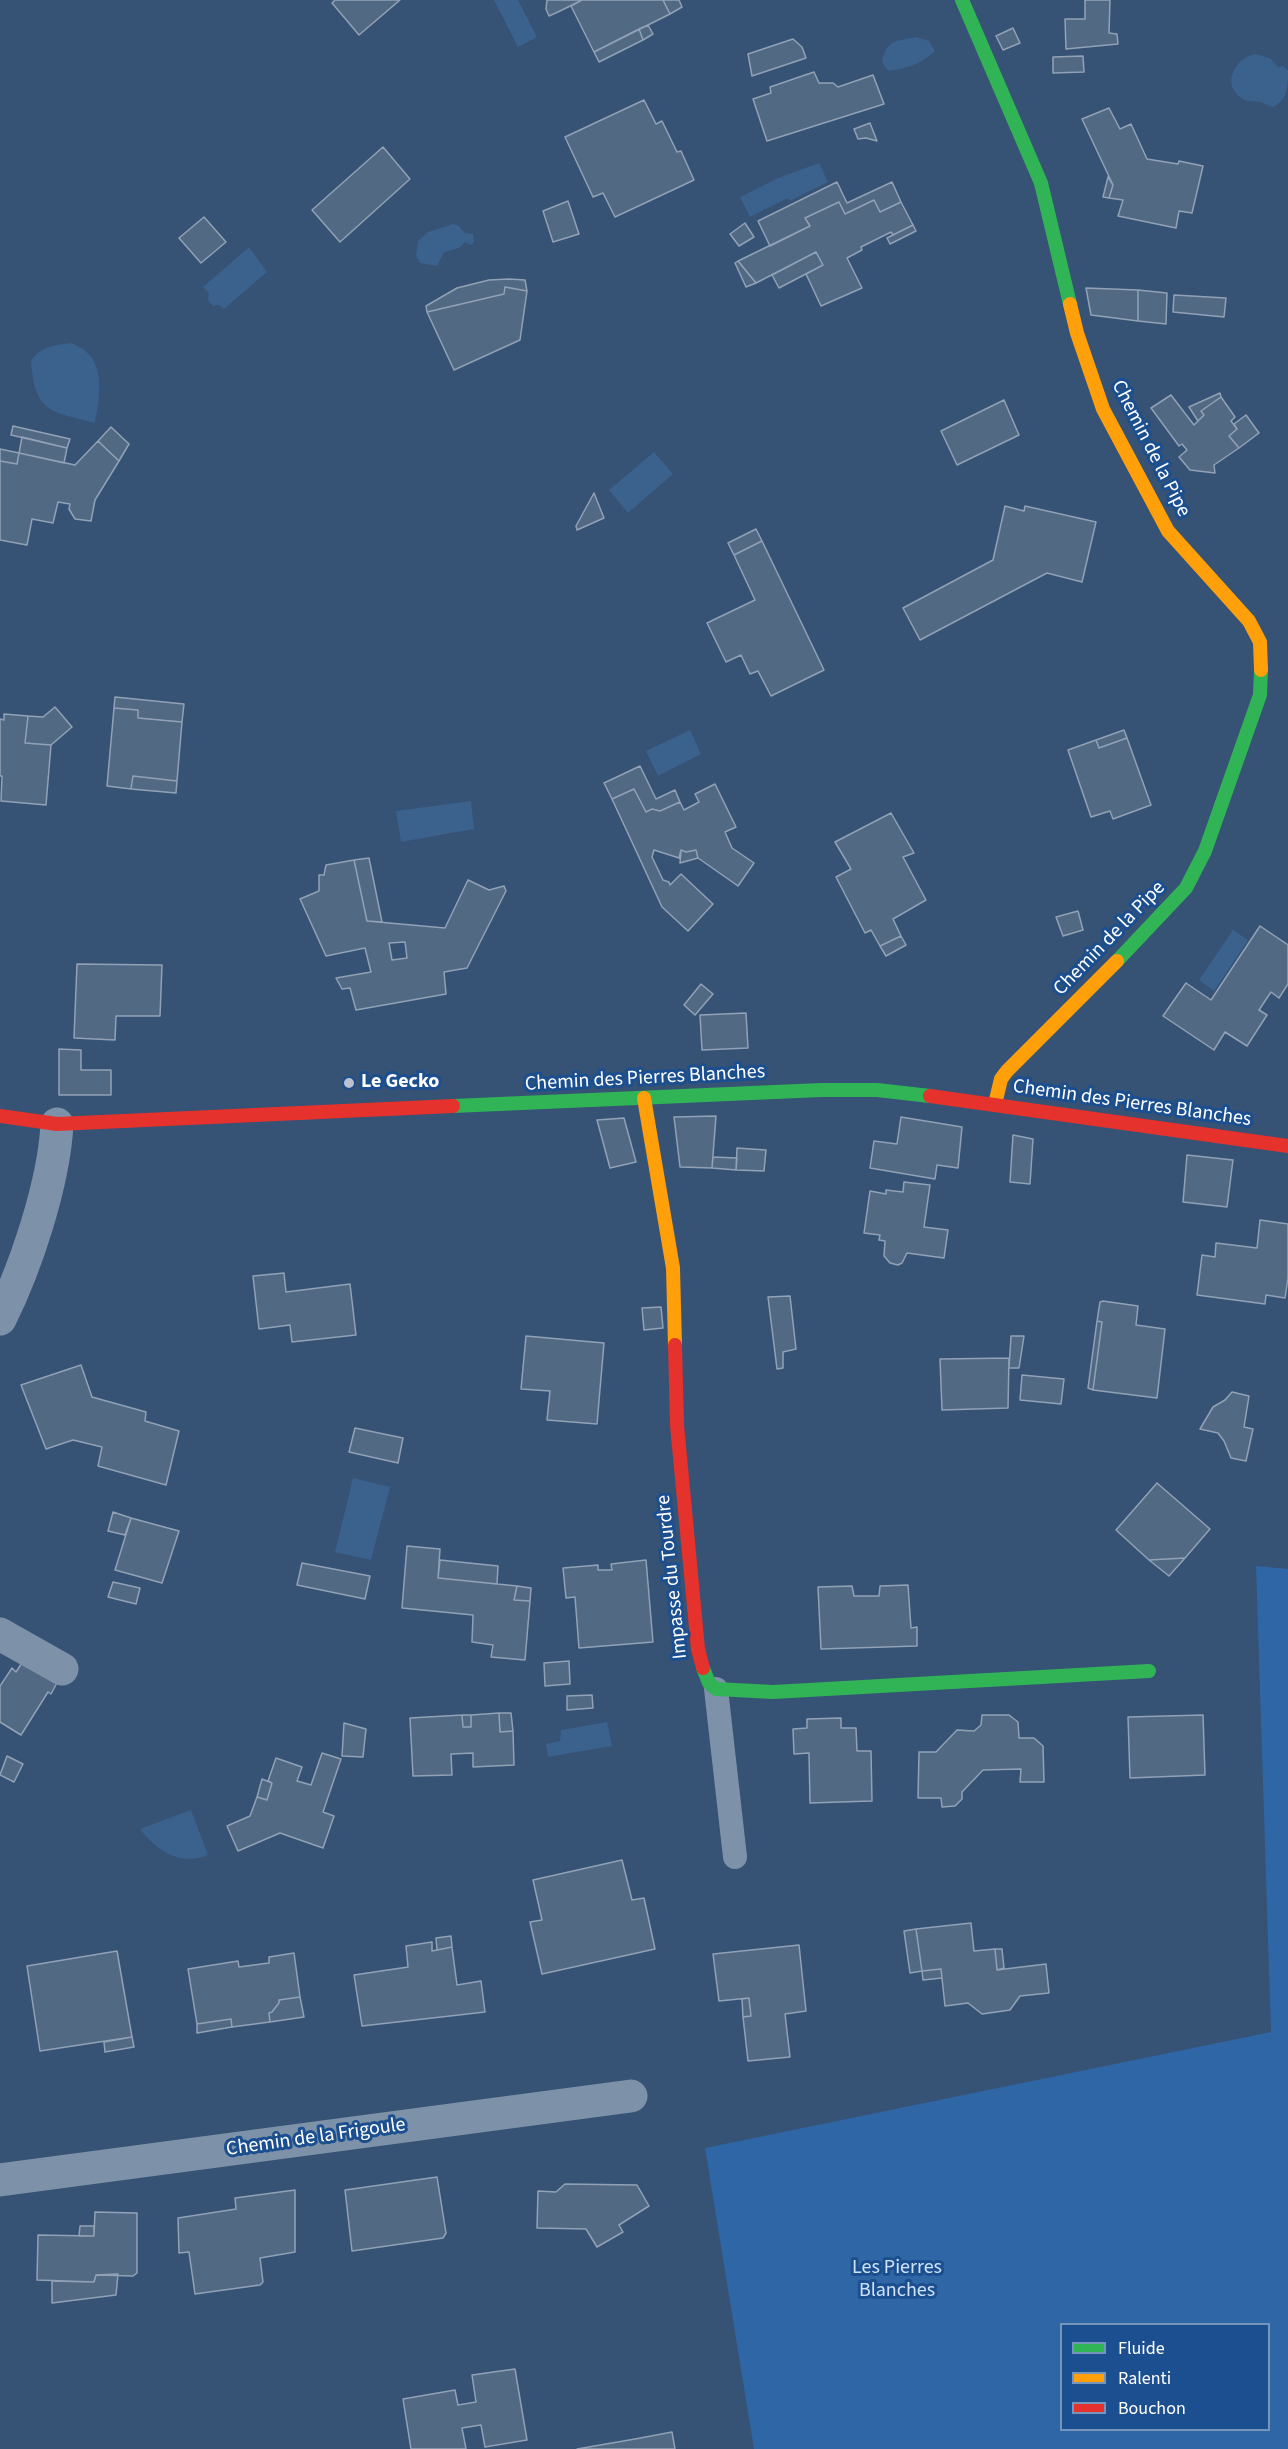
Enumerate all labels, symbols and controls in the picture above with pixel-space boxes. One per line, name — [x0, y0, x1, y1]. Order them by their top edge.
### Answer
street label: Chemin de la Pipe — [1105, 377, 1195, 521]
street label: Chemin de la Pipe — [1049, 877, 1171, 1001]
street label: Chemin des Pierres Blanches — [524, 1061, 766, 1097]
place label: Le Gecko — [361, 1071, 439, 1095]
street label: Chemin des Pierres Blanches — [1011, 1075, 1253, 1133]
marker: Le Gecko — [342, 1076, 356, 1090]
street label: Impasse du Tourdre — [652, 1494, 694, 1660]
street label: Chemin de la Frigoule — [225, 2114, 407, 2162]
park label: Les Pierres Blanches — [852, 2257, 942, 2304]
legend — [1060, 2323, 1270, 2431]
text: Fluide — [1118, 2336, 1165, 2361]
text: Ralenti — [1118, 2366, 1171, 2391]
text: Bouchon — [1118, 2396, 1186, 2421]

